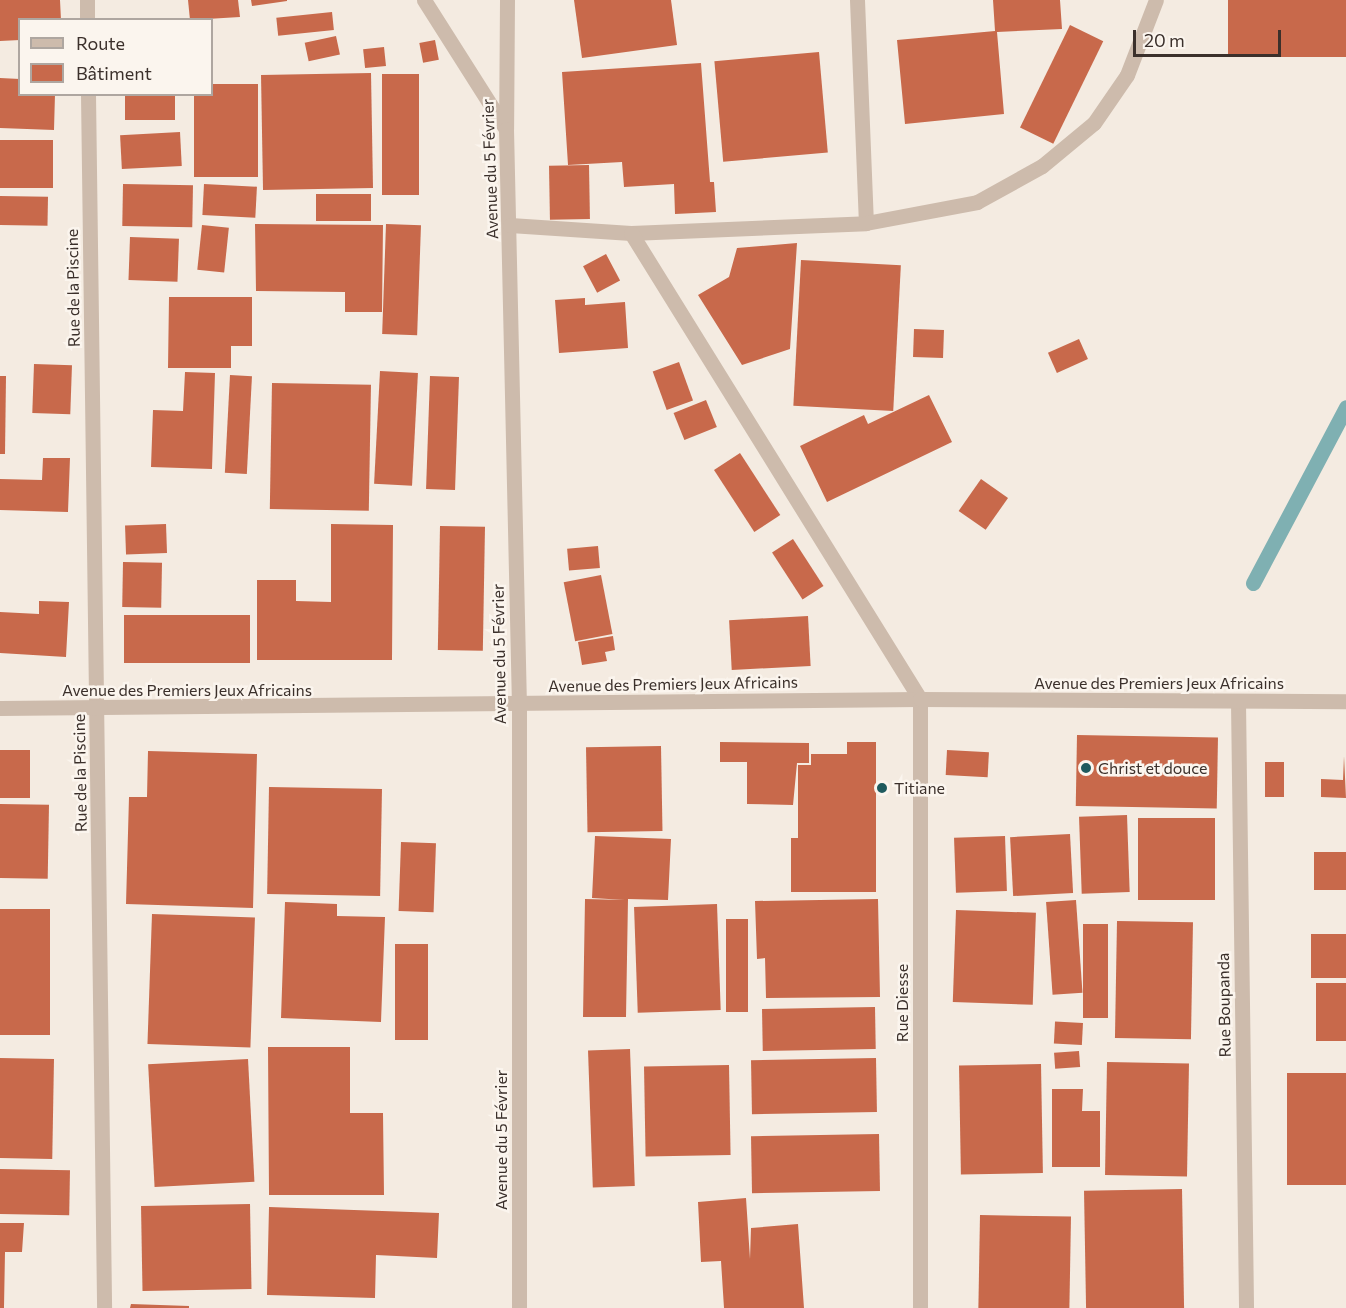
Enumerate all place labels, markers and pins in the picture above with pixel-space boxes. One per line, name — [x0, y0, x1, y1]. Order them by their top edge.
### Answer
place label: Christ et douce — [1098, 758, 1208, 778]
marker: Christ et douce — [1079, 761, 1093, 775]
place label: Titiane — [894, 778, 945, 798]
marker: Titiane — [875, 781, 889, 795]

